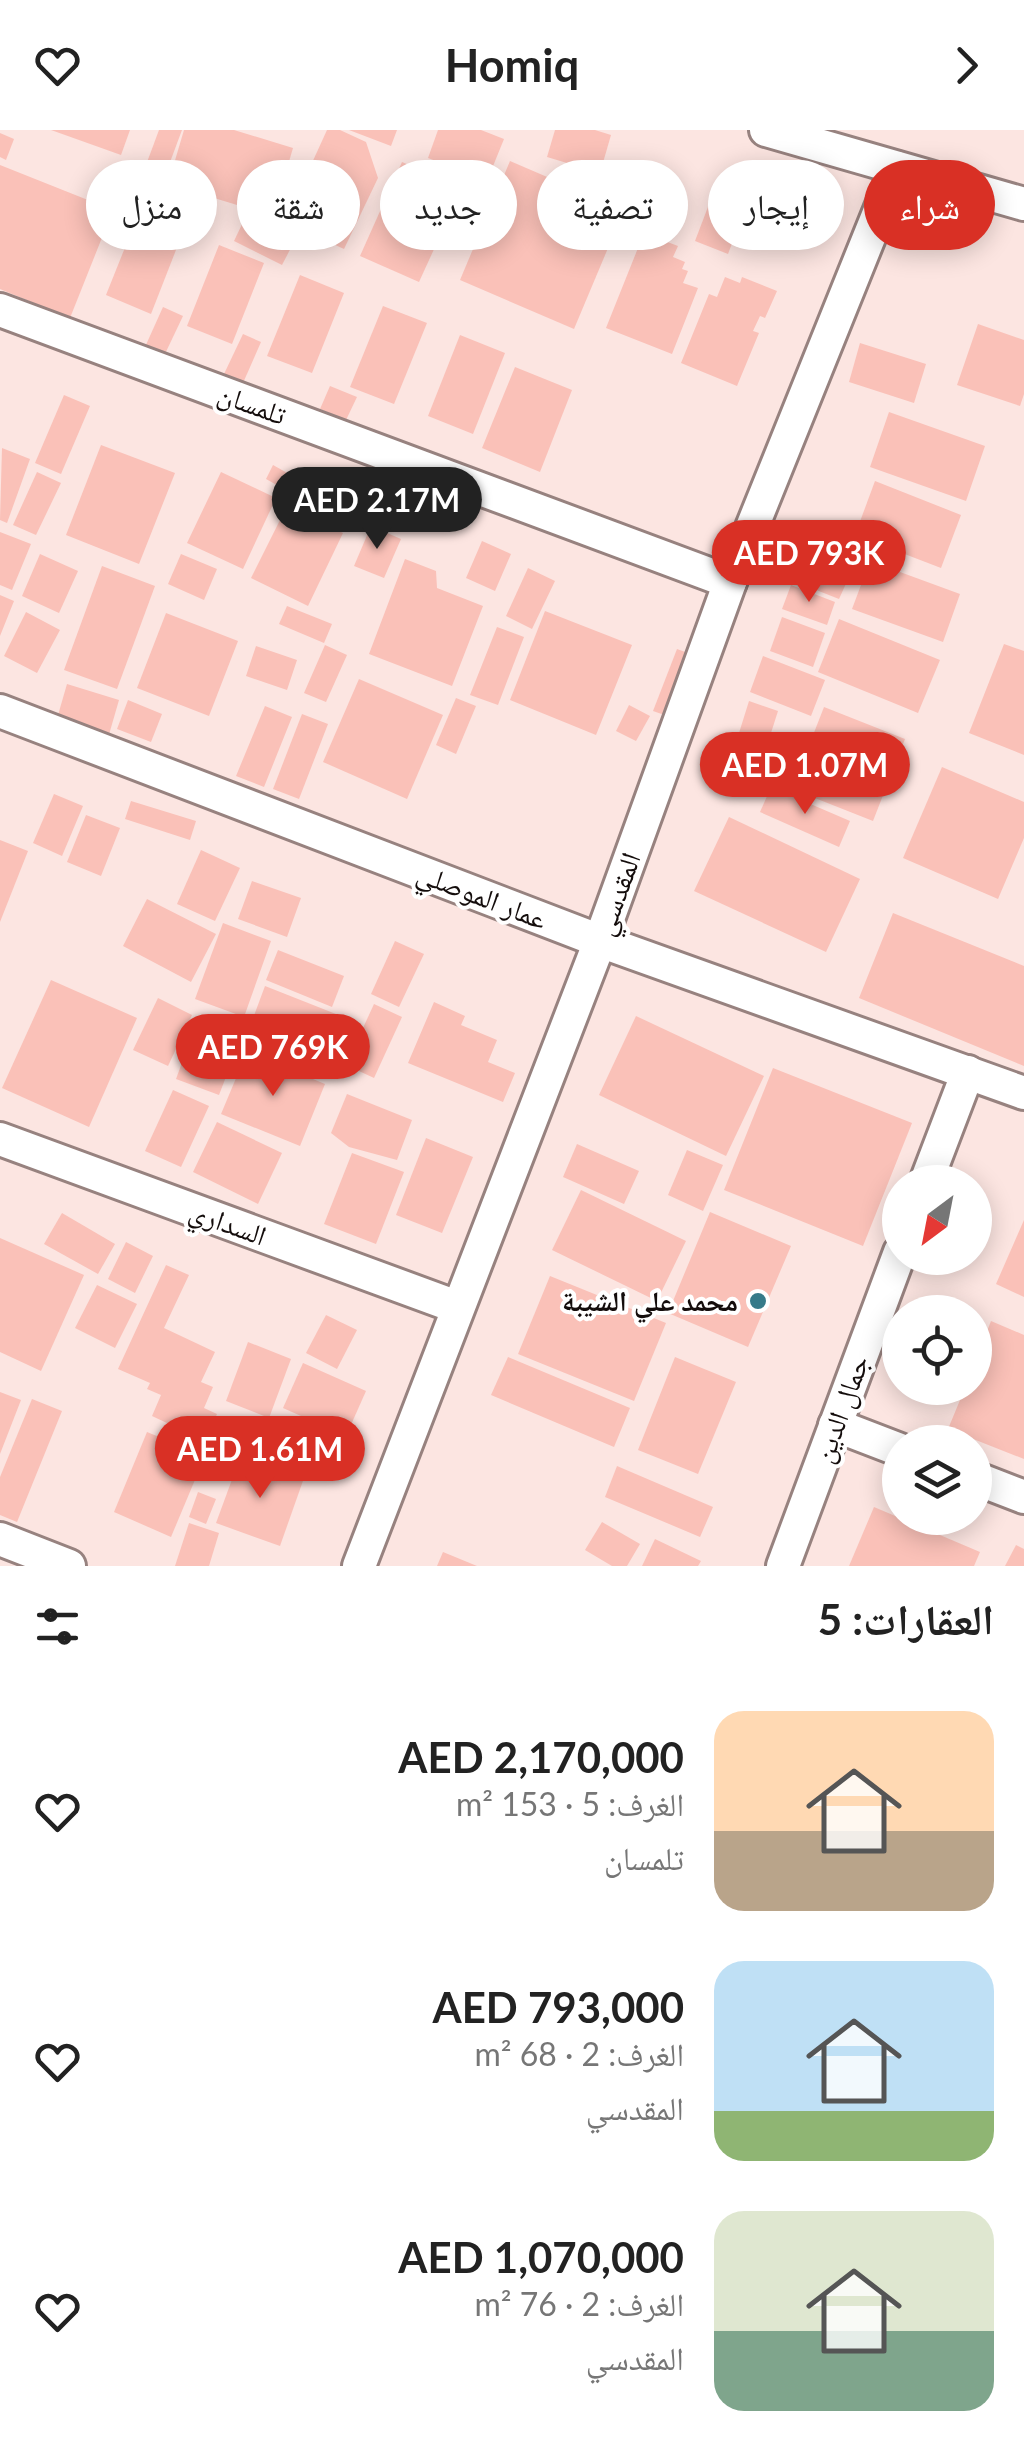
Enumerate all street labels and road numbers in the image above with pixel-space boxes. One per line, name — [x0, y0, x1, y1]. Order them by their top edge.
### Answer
street label: تلمسان — [213, 375, 291, 432]
street label: المقدسي — [585, 847, 653, 942]
street label: عمار الموصلي — [410, 855, 552, 942]
street label: السداري — [183, 1193, 271, 1258]
street label: جمال الدين — [805, 1350, 877, 1468]

